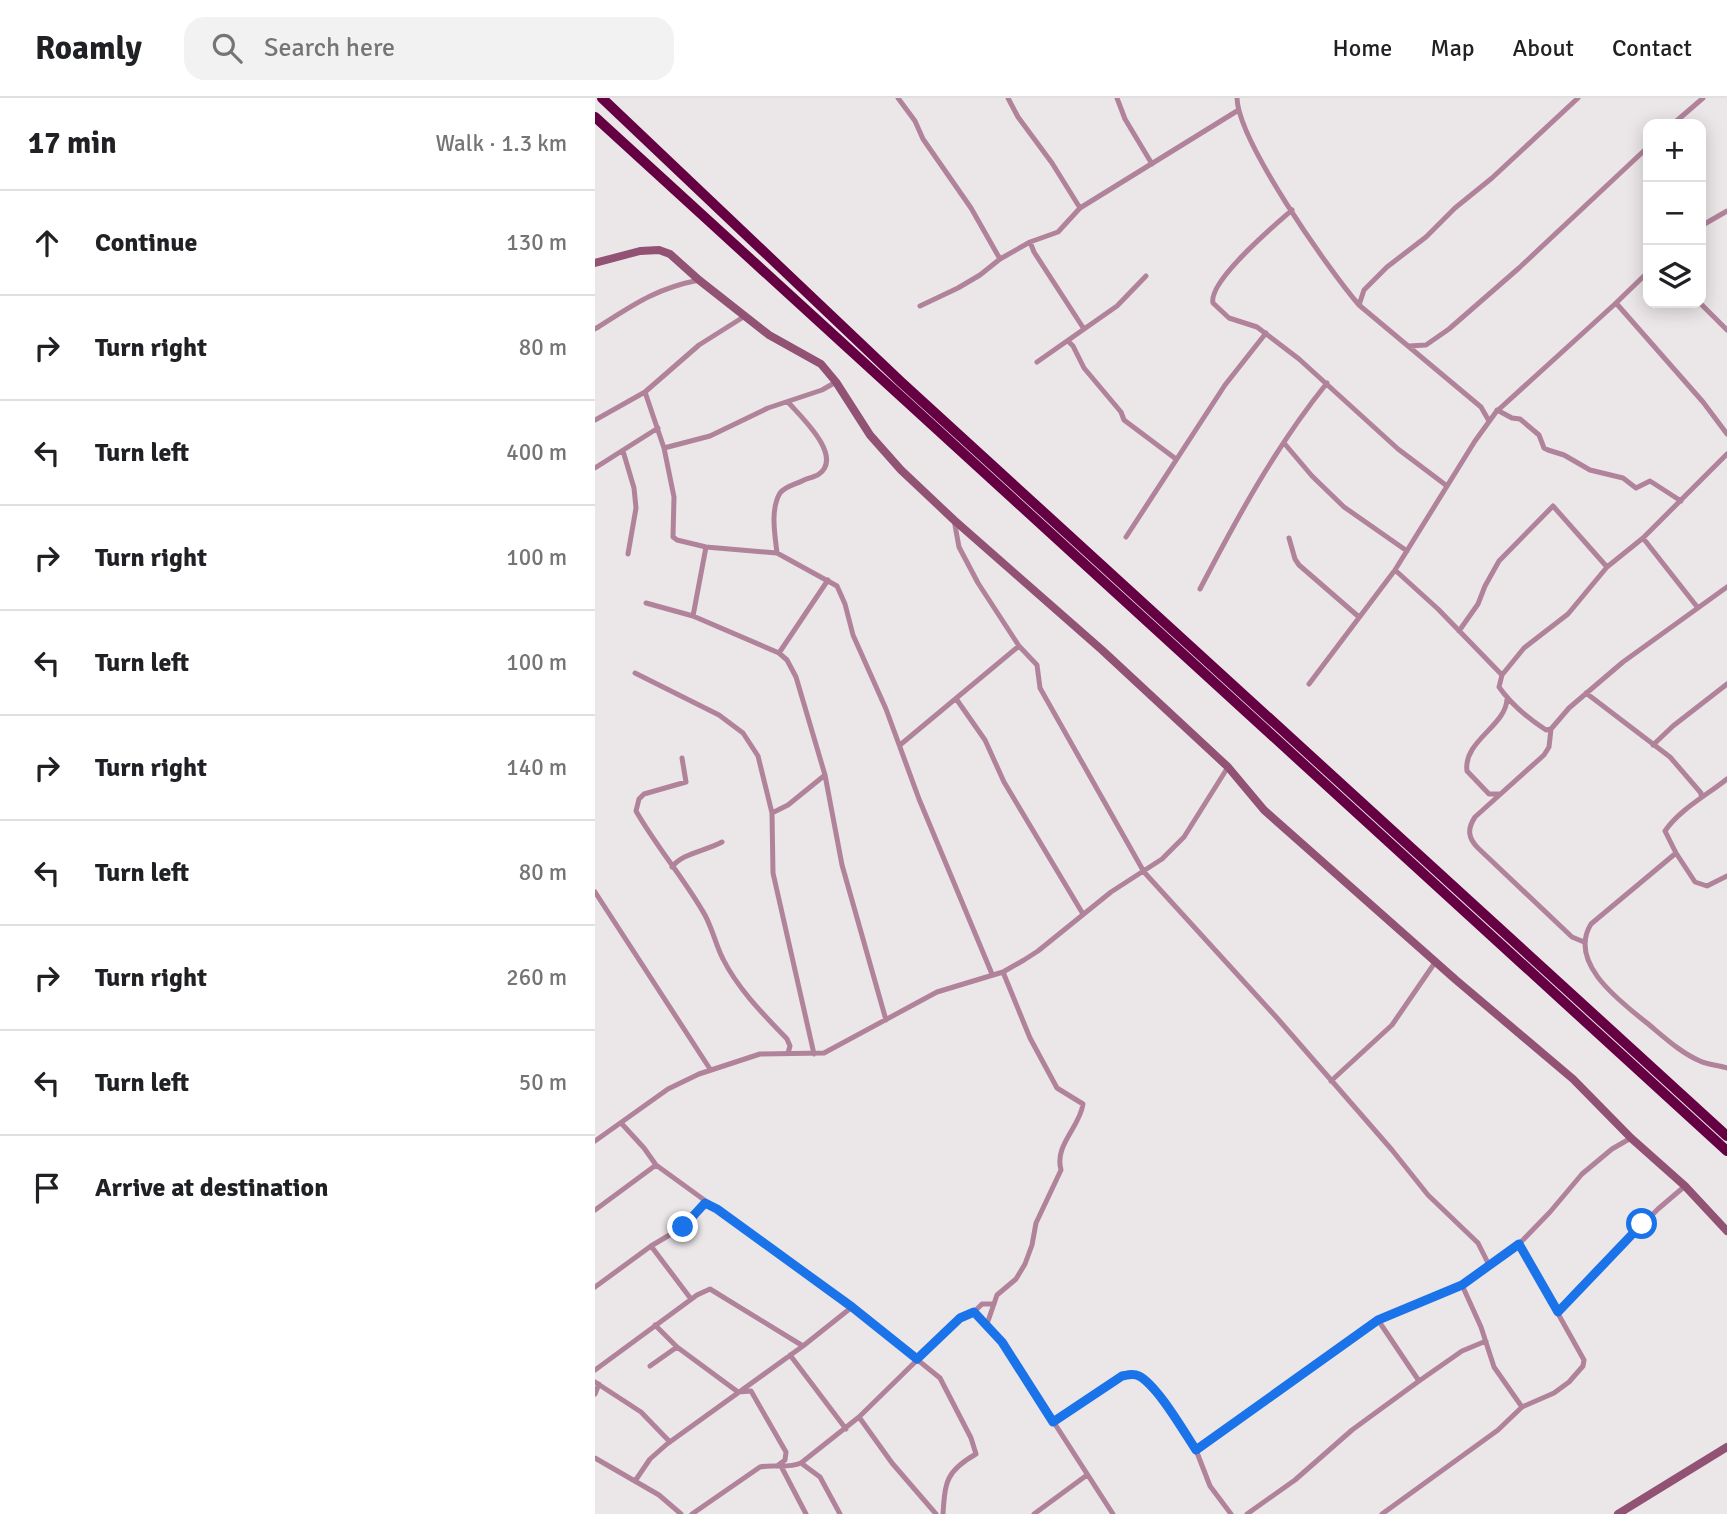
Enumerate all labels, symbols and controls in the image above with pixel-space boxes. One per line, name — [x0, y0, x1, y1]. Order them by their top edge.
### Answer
search box — [184, 17, 674, 80]
text: Roamly — [35, 28, 142, 69]
icon: search — [208, 29, 246, 67]
text: Search here — [264, 32, 395, 64]
text: Home — [1332, 33, 1392, 63]
text: Map — [1430, 33, 1475, 63]
text: About — [1513, 33, 1574, 63]
text: Contact — [1612, 33, 1692, 63]
map controls — [1643, 119, 1706, 308]
button: + — [1643, 119, 1706, 182]
text: 17 min — [28, 125, 117, 162]
text: Walk · 1.3 km — [435, 129, 567, 158]
button: − — [1643, 182, 1706, 245]
icon: ahead — [28, 224, 66, 262]
text: Continue — [95, 227, 197, 259]
text: 130 m — [506, 228, 567, 257]
button: layers — [1643, 245, 1706, 308]
icon: right — [28, 329, 66, 367]
text: Turn right — [95, 332, 207, 364]
text: 80 m — [519, 333, 567, 362]
icon: left — [28, 434, 66, 472]
text: Turn left — [95, 437, 189, 469]
text: 400 m — [506, 438, 567, 467]
icon: right — [28, 539, 66, 577]
text: Turn right — [95, 542, 207, 574]
text: 100 m — [506, 543, 567, 572]
icon: left — [28, 644, 66, 682]
text: Turn left — [95, 647, 189, 679]
text: 100 m — [506, 648, 567, 677]
icon: right — [28, 749, 66, 787]
text: Turn right — [95, 752, 207, 784]
text: 140 m — [506, 753, 567, 782]
icon: left — [28, 854, 66, 892]
text: Turn left — [95, 857, 189, 889]
text: 80 m — [519, 858, 567, 887]
icon: right — [28, 959, 66, 997]
text: Turn right — [95, 962, 207, 994]
text: 260 m — [506, 963, 567, 992]
icon: left — [28, 1064, 66, 1102]
text: Turn left — [95, 1067, 189, 1099]
text: 50 m — [519, 1068, 567, 1097]
icon: arrive — [28, 1169, 66, 1207]
text: Arrive at destination — [95, 1172, 328, 1204]
route start — [1626, 1208, 1657, 1239]
route end — [667, 1211, 698, 1242]

